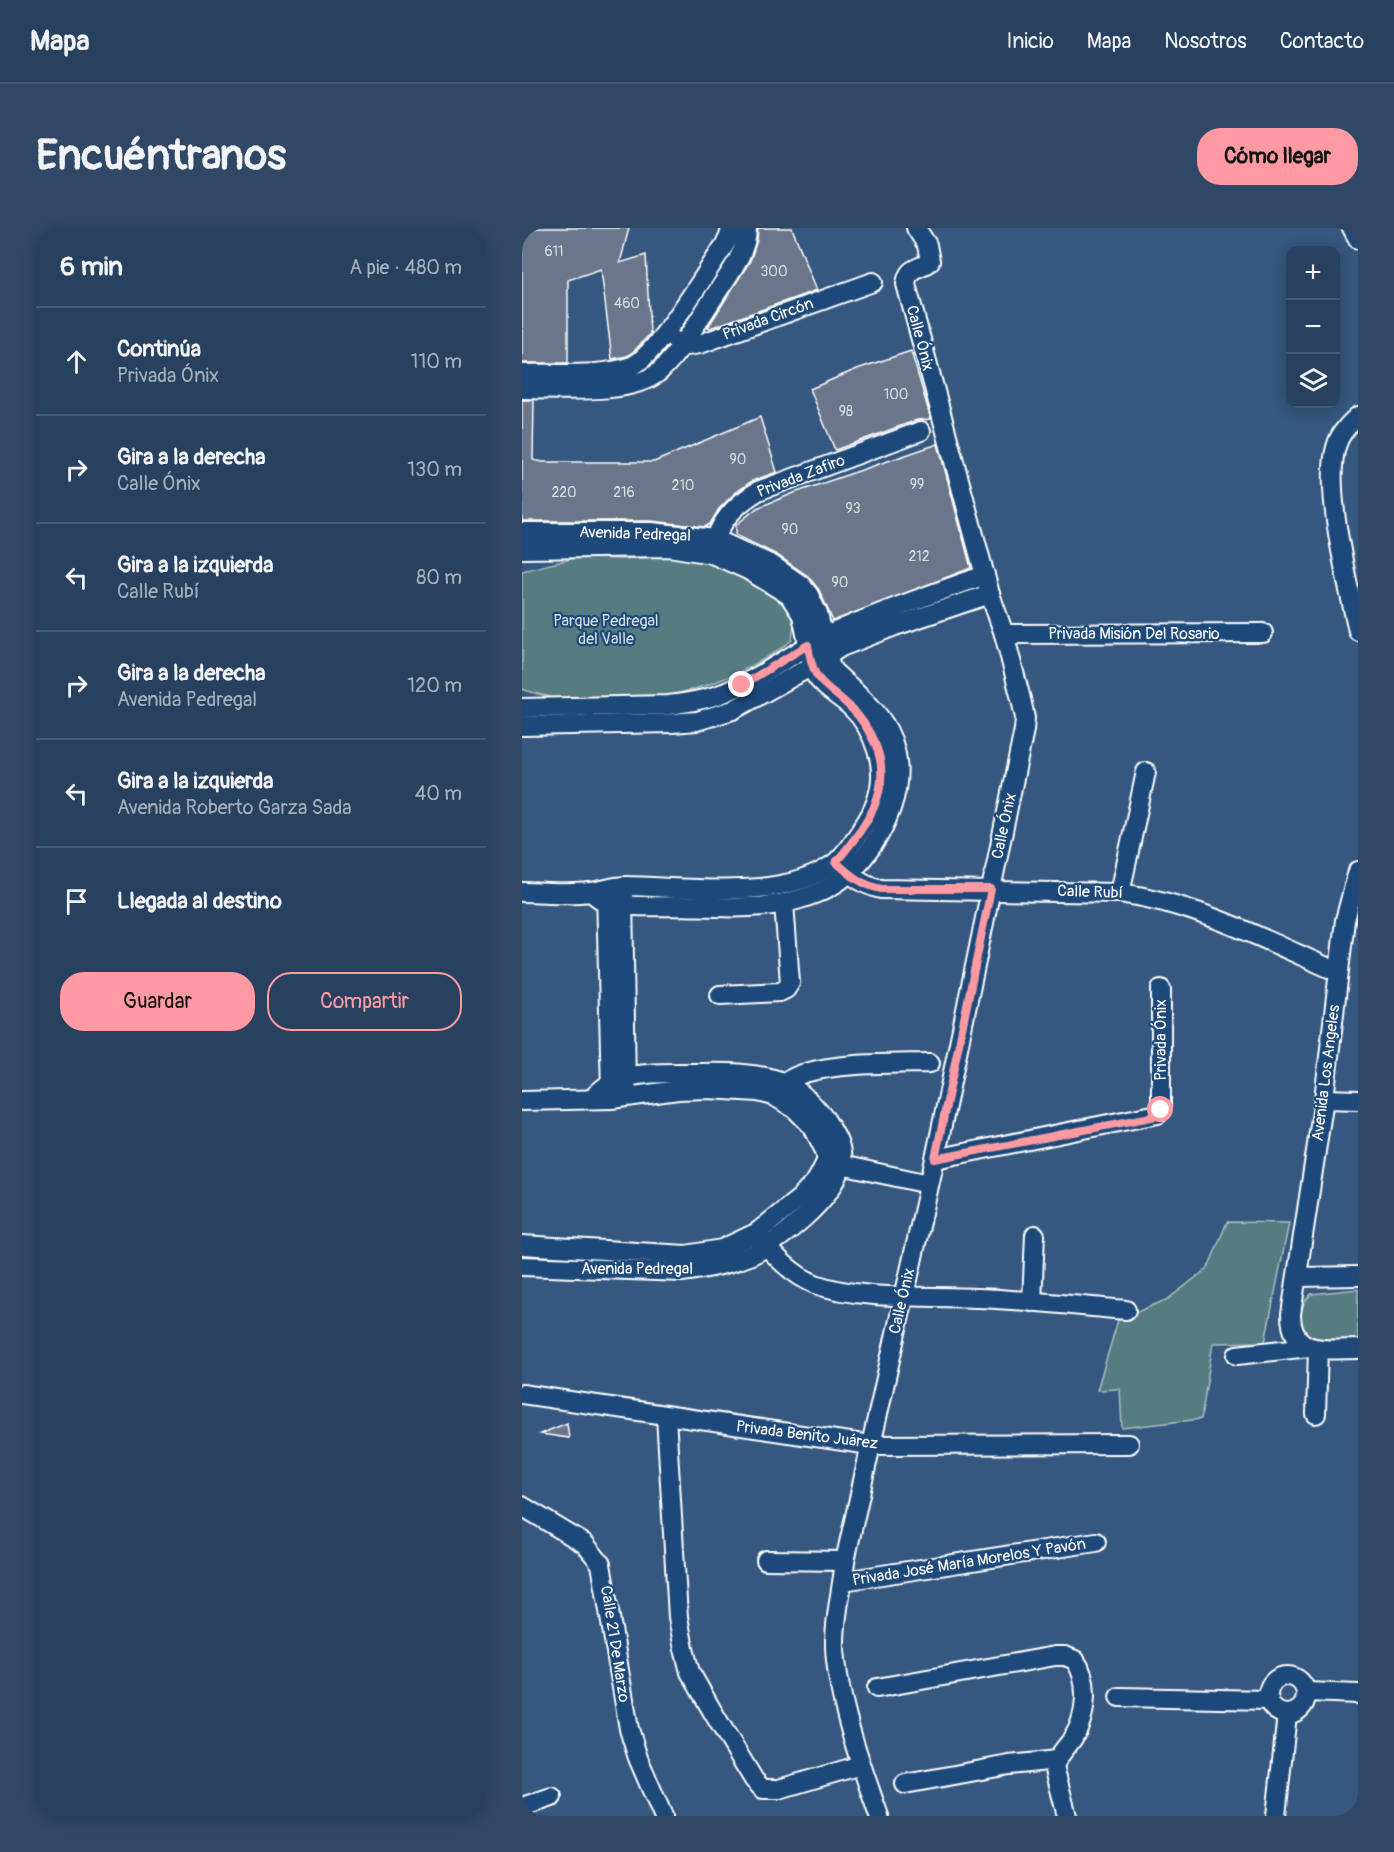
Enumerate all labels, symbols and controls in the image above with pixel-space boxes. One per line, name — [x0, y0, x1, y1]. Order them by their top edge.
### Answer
text: Mapa — [30, 24, 89, 59]
text: Inicio — [1007, 28, 1054, 55]
text: Mapa — [1087, 28, 1131, 55]
text: Nosotros — [1164, 28, 1247, 55]
text: Contacto — [1280, 28, 1364, 55]
button: Cómo llegar — [1197, 128, 1358, 185]
text: Encuéntranos — [36, 130, 286, 182]
house number: 611 — [544, 243, 564, 260]
map controls — [1286, 246, 1340, 408]
button: + — [1286, 246, 1340, 300]
text: 6 min — [60, 251, 123, 283]
text: A pie · 480 m — [349, 255, 462, 280]
house number: 300 — [761, 263, 787, 280]
street label: Privada Circón — [720, 293, 816, 345]
house number: 460 — [614, 295, 640, 312]
button: − — [1286, 300, 1340, 354]
street label: Calle Ónix — [902, 303, 939, 373]
text: Continúa — [117, 335, 201, 363]
icon: ahead — [60, 345, 93, 378]
text: 110 m — [411, 349, 462, 374]
button: layers — [1286, 354, 1340, 408]
text: Privada Ónix — [117, 363, 219, 388]
house number: 100 — [884, 386, 908, 403]
house number: 98 — [839, 403, 853, 420]
text: Gira a la derecha — [117, 443, 265, 471]
street label: Privada Zafiro — [754, 450, 848, 502]
house number: 90 — [730, 451, 746, 468]
icon: right — [60, 453, 93, 486]
text: 130 m — [407, 457, 462, 482]
text: Calle Ónix — [117, 471, 201, 496]
house number: 99 — [910, 476, 924, 493]
house number: 210 — [672, 477, 694, 494]
house number: 220 — [551, 484, 577, 501]
house number: 216 — [613, 484, 635, 501]
house number: 93 — [845, 500, 861, 517]
house number: 90 — [782, 521, 798, 538]
street label: Avenida Pedregal — [579, 522, 691, 546]
house number: 212 — [908, 548, 930, 565]
text: Gira a la izquierda — [117, 551, 274, 579]
icon: left — [60, 561, 93, 594]
text: 80 m — [416, 565, 462, 590]
house number: 90 — [832, 574, 848, 591]
text: Calle Rubí — [117, 579, 199, 604]
park label: Parque Pedregal del Valle — [553, 611, 659, 649]
street label: Privada Misión Del Rosario — [1048, 624, 1220, 644]
text: Gira a la derecha — [117, 659, 265, 687]
icon: right — [60, 669, 93, 702]
route end — [728, 671, 754, 697]
text: 120 m — [407, 673, 462, 698]
text: Avenida Pedregal — [117, 687, 257, 712]
text: Gira a la izquierda — [117, 767, 274, 795]
icon: left — [60, 777, 93, 810]
text: 40 m — [415, 781, 462, 806]
street label: Calle Ónix — [986, 791, 1021, 861]
text: Avenida Roberto Garza Sada — [117, 795, 352, 820]
street label: Calle Rubí — [1057, 881, 1123, 903]
icon: arrive — [60, 885, 93, 918]
text: Llegada al destino — [117, 887, 282, 915]
button: Guardar — [60, 972, 255, 1031]
button: Compartir — [267, 972, 462, 1031]
street label: Privada Ónix — [1150, 999, 1171, 1081]
street label: Avenida Los Angeles — [1308, 1004, 1344, 1142]
route start — [1147, 1096, 1173, 1122]
street label: Avenida Pedregal — [581, 1259, 693, 1279]
street label: Calle Ónix — [884, 1266, 919, 1336]
street label: Privada Benito Juárez — [735, 1416, 879, 1454]
street label: Privada José María Morelos Y Pavón — [851, 1534, 1087, 1590]
street label: Calle 21 De Marzo — [596, 1584, 634, 1704]

